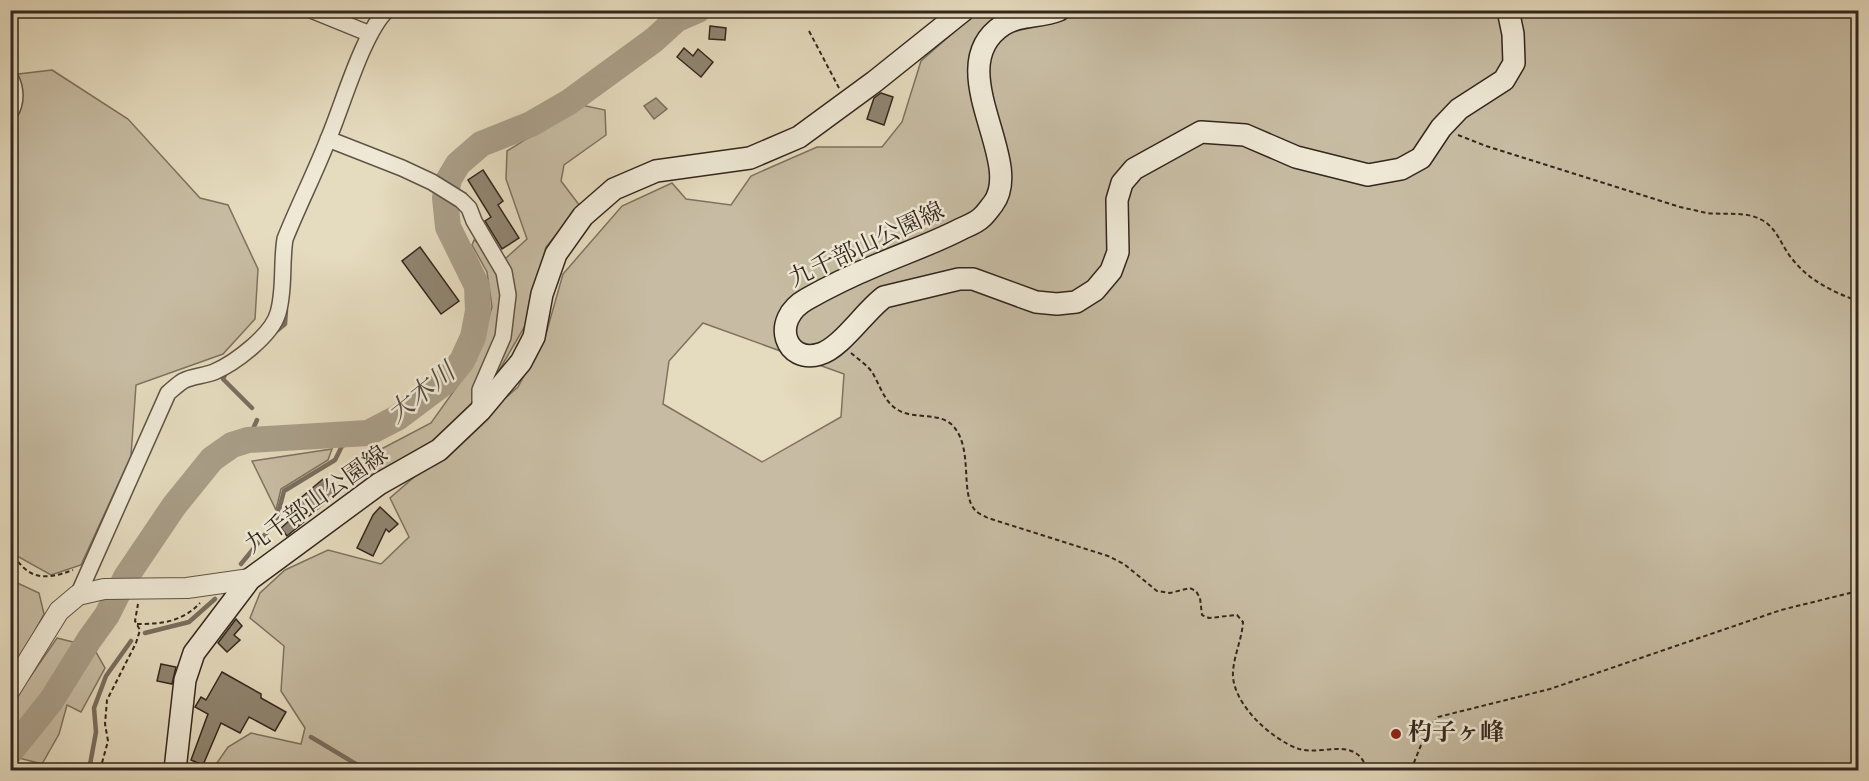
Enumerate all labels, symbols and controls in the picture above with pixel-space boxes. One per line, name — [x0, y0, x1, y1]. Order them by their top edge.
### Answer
street label: 九千部山公園線 — [784, 195, 950, 297]
water label: 大木川 — [380, 354, 466, 433]
street label: 九千部山公園線 — [238, 439, 396, 563]
place label: 杓子ヶ峰 — [1408, 717, 1504, 751]
marker: 杓子ヶ峰 — [1389, 727, 1403, 741]

